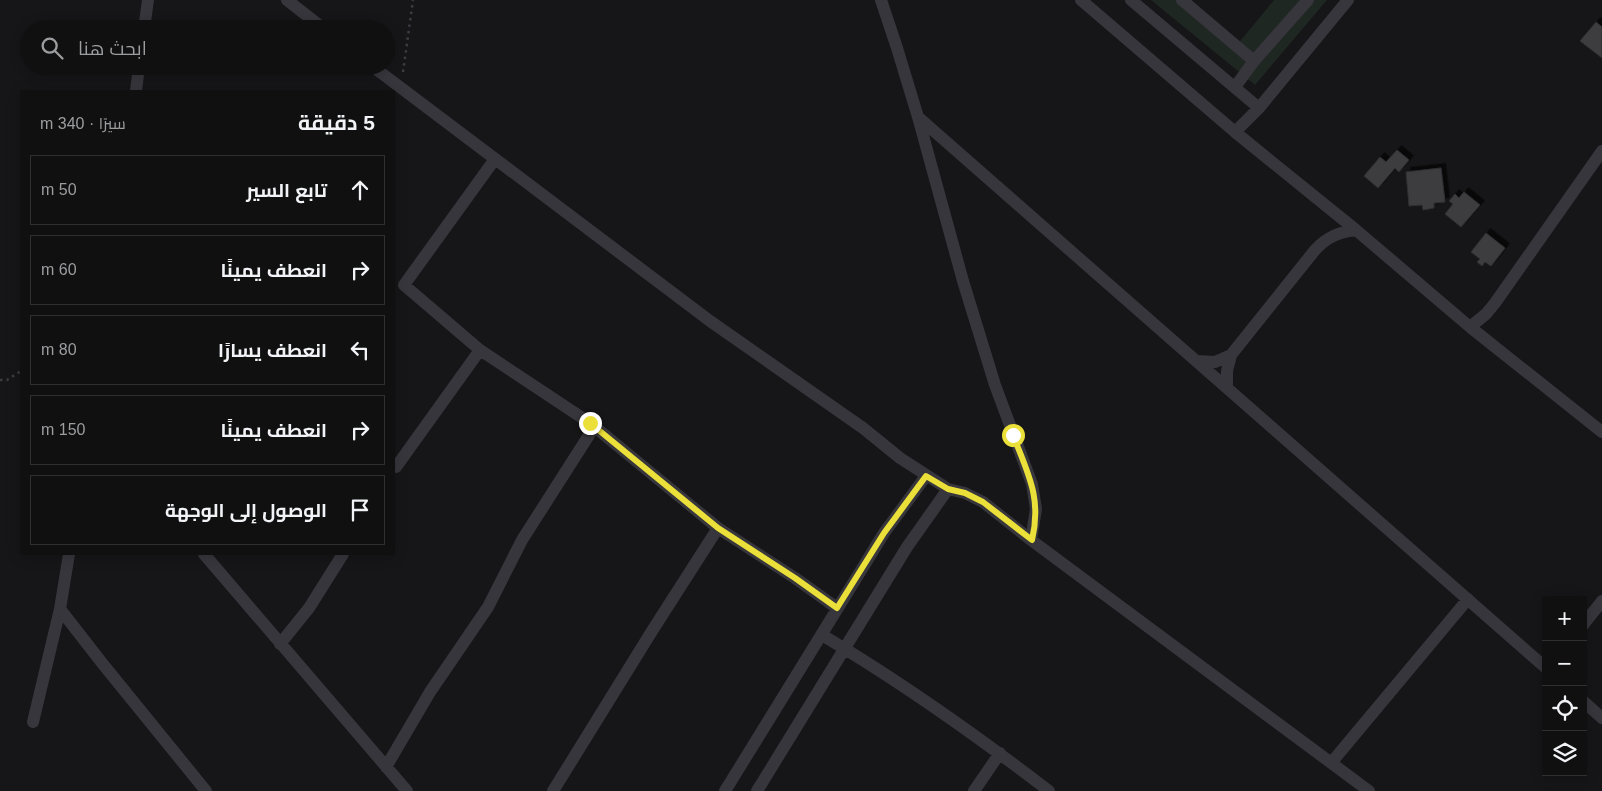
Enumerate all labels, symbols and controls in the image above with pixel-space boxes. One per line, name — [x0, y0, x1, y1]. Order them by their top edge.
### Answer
search box — [20, 20, 395, 75]
icon: search — [38, 34, 66, 62]
text: ابحث هنا — [78, 38, 147, 59]
text: 5 دقيقة — [298, 111, 375, 134]
text: سيرًا · 340 m — [40, 115, 126, 132]
icon: ahead — [346, 176, 374, 204]
text: تابع السير — [246, 180, 327, 201]
text: 50 m — [41, 181, 77, 198]
icon: right — [346, 256, 374, 284]
text: انعطف يمينًا — [220, 260, 327, 281]
text: 60 m — [41, 261, 77, 278]
icon: left — [346, 336, 374, 364]
text: انعطف يسارًا — [218, 340, 327, 361]
text: 80 m — [41, 341, 77, 358]
route end — [579, 412, 602, 435]
icon: right — [346, 416, 374, 444]
text: انعطف يمينًا — [220, 420, 327, 441]
text: 150 m — [41, 421, 85, 438]
route start — [1002, 424, 1025, 447]
icon: arrive — [346, 496, 374, 524]
text: الوصول إلى الوجهة — [165, 500, 327, 521]
map controls — [1542, 596, 1587, 776]
button: + — [1542, 596, 1587, 641]
button: − — [1542, 641, 1587, 686]
button: locate — [1542, 686, 1587, 731]
button: layers — [1542, 731, 1587, 776]

